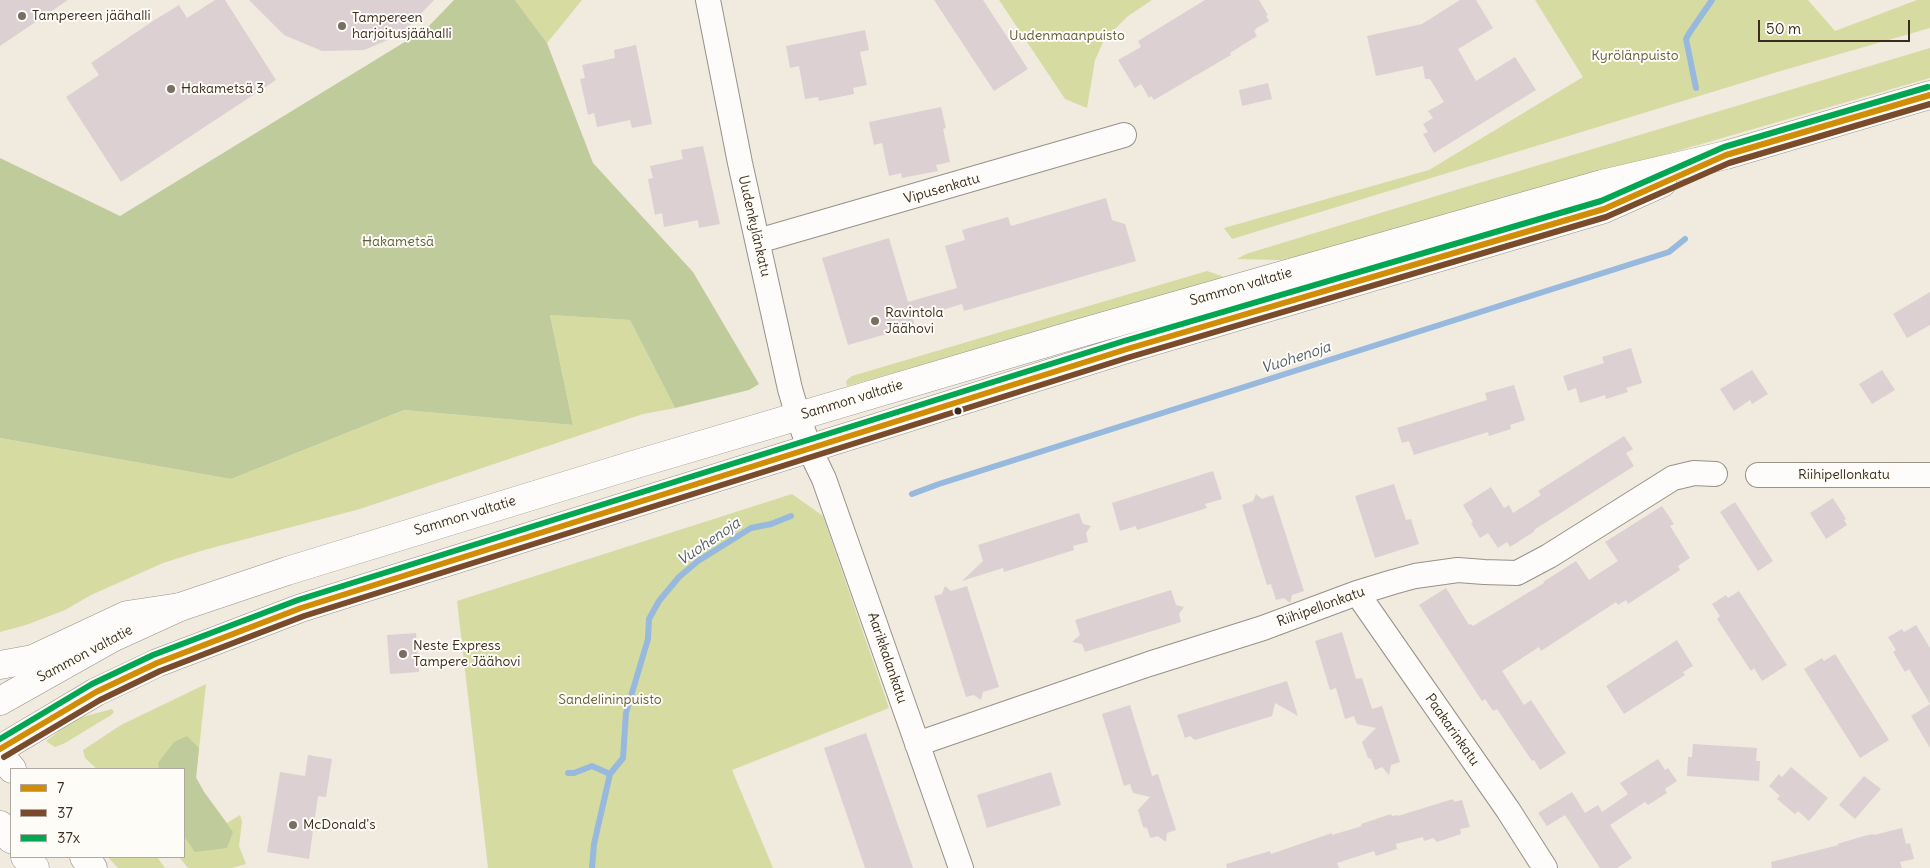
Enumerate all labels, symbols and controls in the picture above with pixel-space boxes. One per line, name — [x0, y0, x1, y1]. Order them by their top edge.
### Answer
place label: Tampereen jäähalli — [32, 8, 151, 24]
marker: Tampereen jäähalli — [16, 10, 28, 22]
place label: Tampereen harjoitusjäähalli — [352, 10, 452, 42]
scale bar — [1760, 10, 1912, 42]
text: 50 m — [1766, 19, 1801, 38]
marker: Tampereen harjoitusjäähalli — [336, 20, 348, 32]
park label: Uudenmaanpuisto — [1009, 28, 1125, 44]
park label: Kyrölänpuisto — [1591, 48, 1679, 64]
place label: Hakametsä 3 — [181, 81, 264, 97]
marker: Hakametsä 3 — [165, 83, 177, 95]
street label: Vipusenkatu — [902, 170, 982, 208]
street label: Uudenkylänkatu — [734, 174, 774, 278]
park label: Hakametsä — [362, 234, 434, 250]
street label: Sammon valtatie — [1188, 264, 1294, 310]
place label: Ravintola Jäähovi — [885, 305, 943, 338]
marker: Ravintola Jäähovi — [869, 315, 881, 327]
water label: Vuohenoja — [1259, 338, 1333, 378]
street label: Sammon valtatie — [799, 377, 905, 423]
unlabelled marker — [953, 406, 963, 416]
street label: Riihipellonkatu — [1798, 467, 1890, 483]
street label: Sammon valtatie — [412, 493, 518, 539]
water label: Vuohenoja — [674, 514, 744, 570]
street label: Riihipellonkatu — [1275, 583, 1367, 631]
street label: Aarikkalankatu — [864, 610, 910, 706]
street label: Sammon valtatie — [34, 622, 136, 686]
place label: Neste Express Tampere Jäähovi — [413, 638, 520, 670]
marker: Neste Express Tampere Jäähovi — [397, 648, 409, 660]
street label: Paakarinkatu — [1421, 691, 1483, 769]
park label: Sandelininpuisto — [558, 692, 662, 708]
legend — [10, 768, 185, 858]
text: 7 — [57, 778, 64, 797]
text: 37 — [57, 803, 73, 822]
place label: McDonald's — [303, 817, 376, 833]
marker: McDonald's — [287, 819, 299, 831]
text: 37x — [57, 828, 80, 847]

